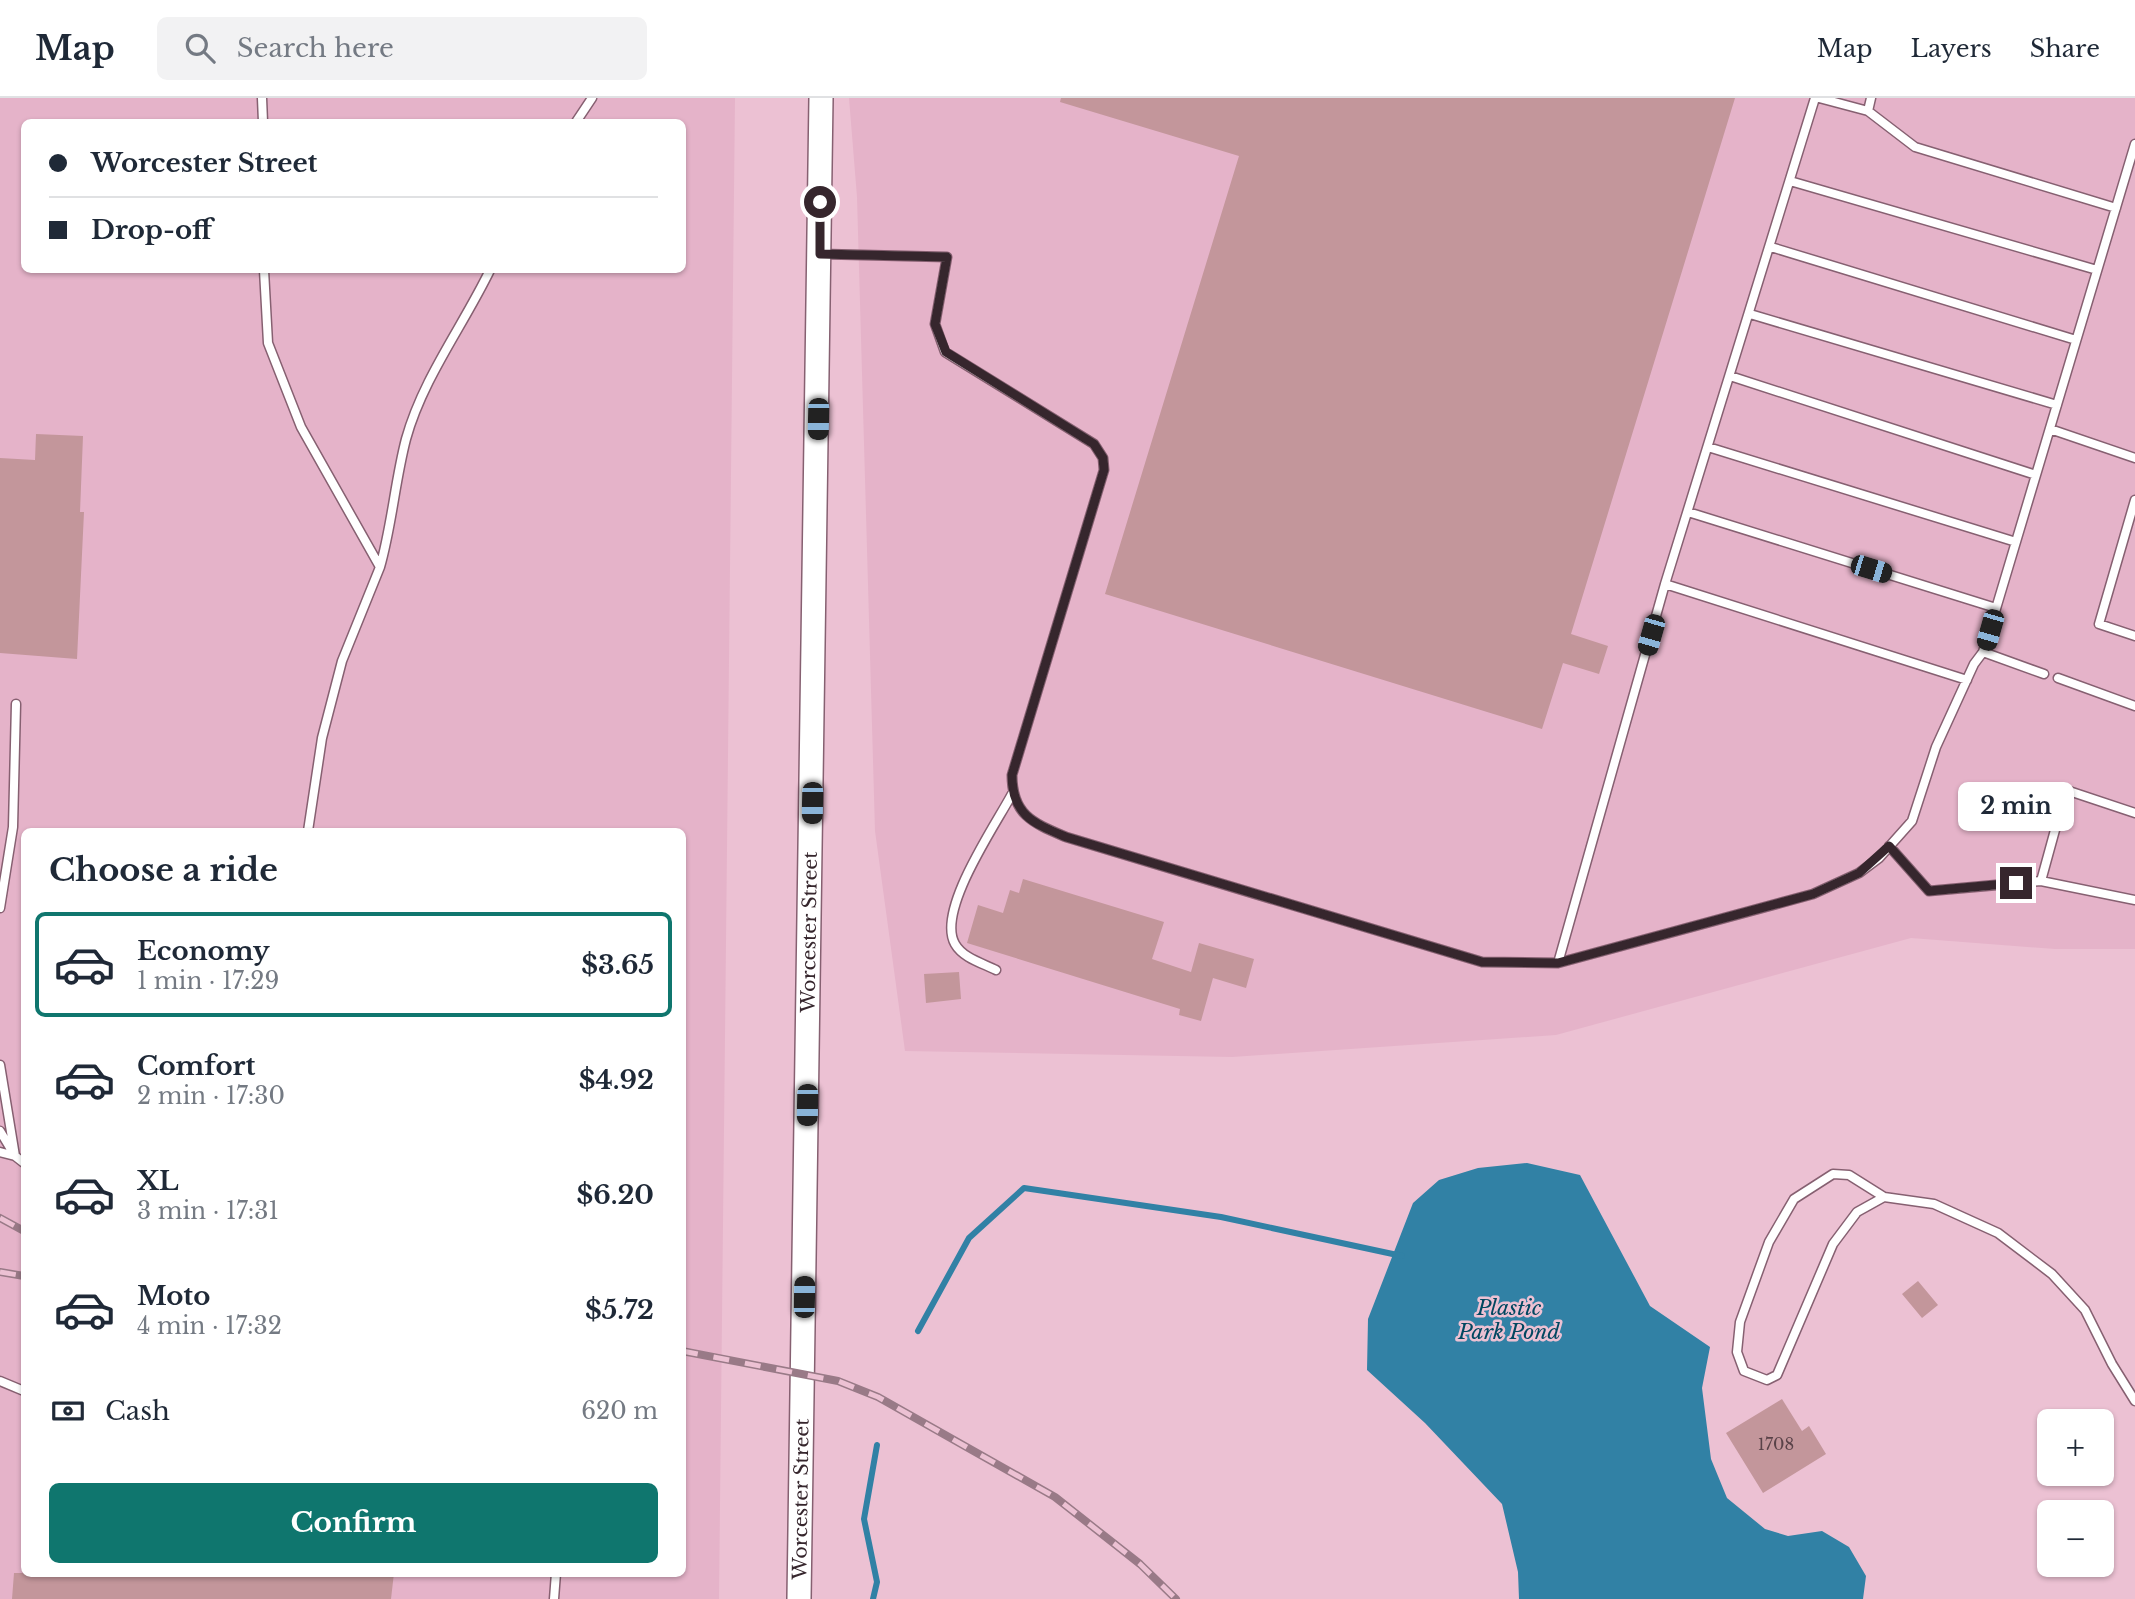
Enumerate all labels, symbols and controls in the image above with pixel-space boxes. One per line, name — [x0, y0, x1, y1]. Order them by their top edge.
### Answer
search box — [157, 17, 647, 80]
text: Map — [35, 28, 115, 69]
icon: search — [181, 29, 219, 67]
text: Search here — [237, 32, 394, 64]
text: Map — [1817, 34, 1873, 63]
text: Layers — [1911, 34, 1992, 63]
text: Share — [2030, 34, 2100, 63]
text: Worcester Street — [91, 147, 318, 179]
route start — [804, 186, 836, 218]
text: Drop-off — [91, 214, 212, 246]
car — [808, 398, 829, 440]
car — [1848, 553, 1895, 585]
car — [1975, 607, 2006, 653]
car — [1636, 612, 1667, 658]
car — [802, 782, 823, 824]
callout: 2 min — [1958, 782, 2074, 830]
text: 2 min — [1980, 792, 2052, 820]
text: Choose a ride — [49, 850, 278, 890]
street label: Worcester Street — [796, 851, 821, 1014]
route end — [2000, 867, 2032, 899]
icon: car — [53, 933, 116, 996]
text: Economy — [137, 935, 270, 967]
text: $3.65 — [581, 949, 654, 981]
text: 1 min · 17:29 — [137, 967, 279, 995]
icon: car — [53, 1048, 116, 1111]
text: Comfort — [137, 1050, 255, 1082]
text: $4.92 — [579, 1064, 654, 1096]
text: 2 min · 17:30 — [137, 1082, 285, 1110]
car — [797, 1084, 818, 1126]
icon: car — [53, 1163, 116, 1226]
text: XL — [137, 1165, 179, 1197]
text: $6.20 — [576, 1179, 654, 1211]
text: 3 min · 17:31 — [137, 1197, 279, 1225]
car — [794, 1276, 815, 1318]
icon: car — [53, 1278, 116, 1341]
text: Moto — [137, 1280, 210, 1312]
text: $5.72 — [585, 1294, 654, 1326]
water label: Plastic Park Pond — [1457, 1295, 1560, 1345]
text: 4 min · 17:32 — [137, 1312, 282, 1340]
icon: cash — [49, 1392, 87, 1430]
text: Cash — [105, 1395, 170, 1427]
text: 620 m — [581, 1397, 658, 1425]
map controls — [2037, 1409, 2114, 1577]
button: + — [2037, 1409, 2114, 1486]
street label: Worcester Street — [788, 1417, 813, 1581]
house number: 1708 — [1758, 1434, 1794, 1454]
button: Confirm — [49, 1483, 658, 1563]
button: − — [2037, 1500, 2114, 1577]

